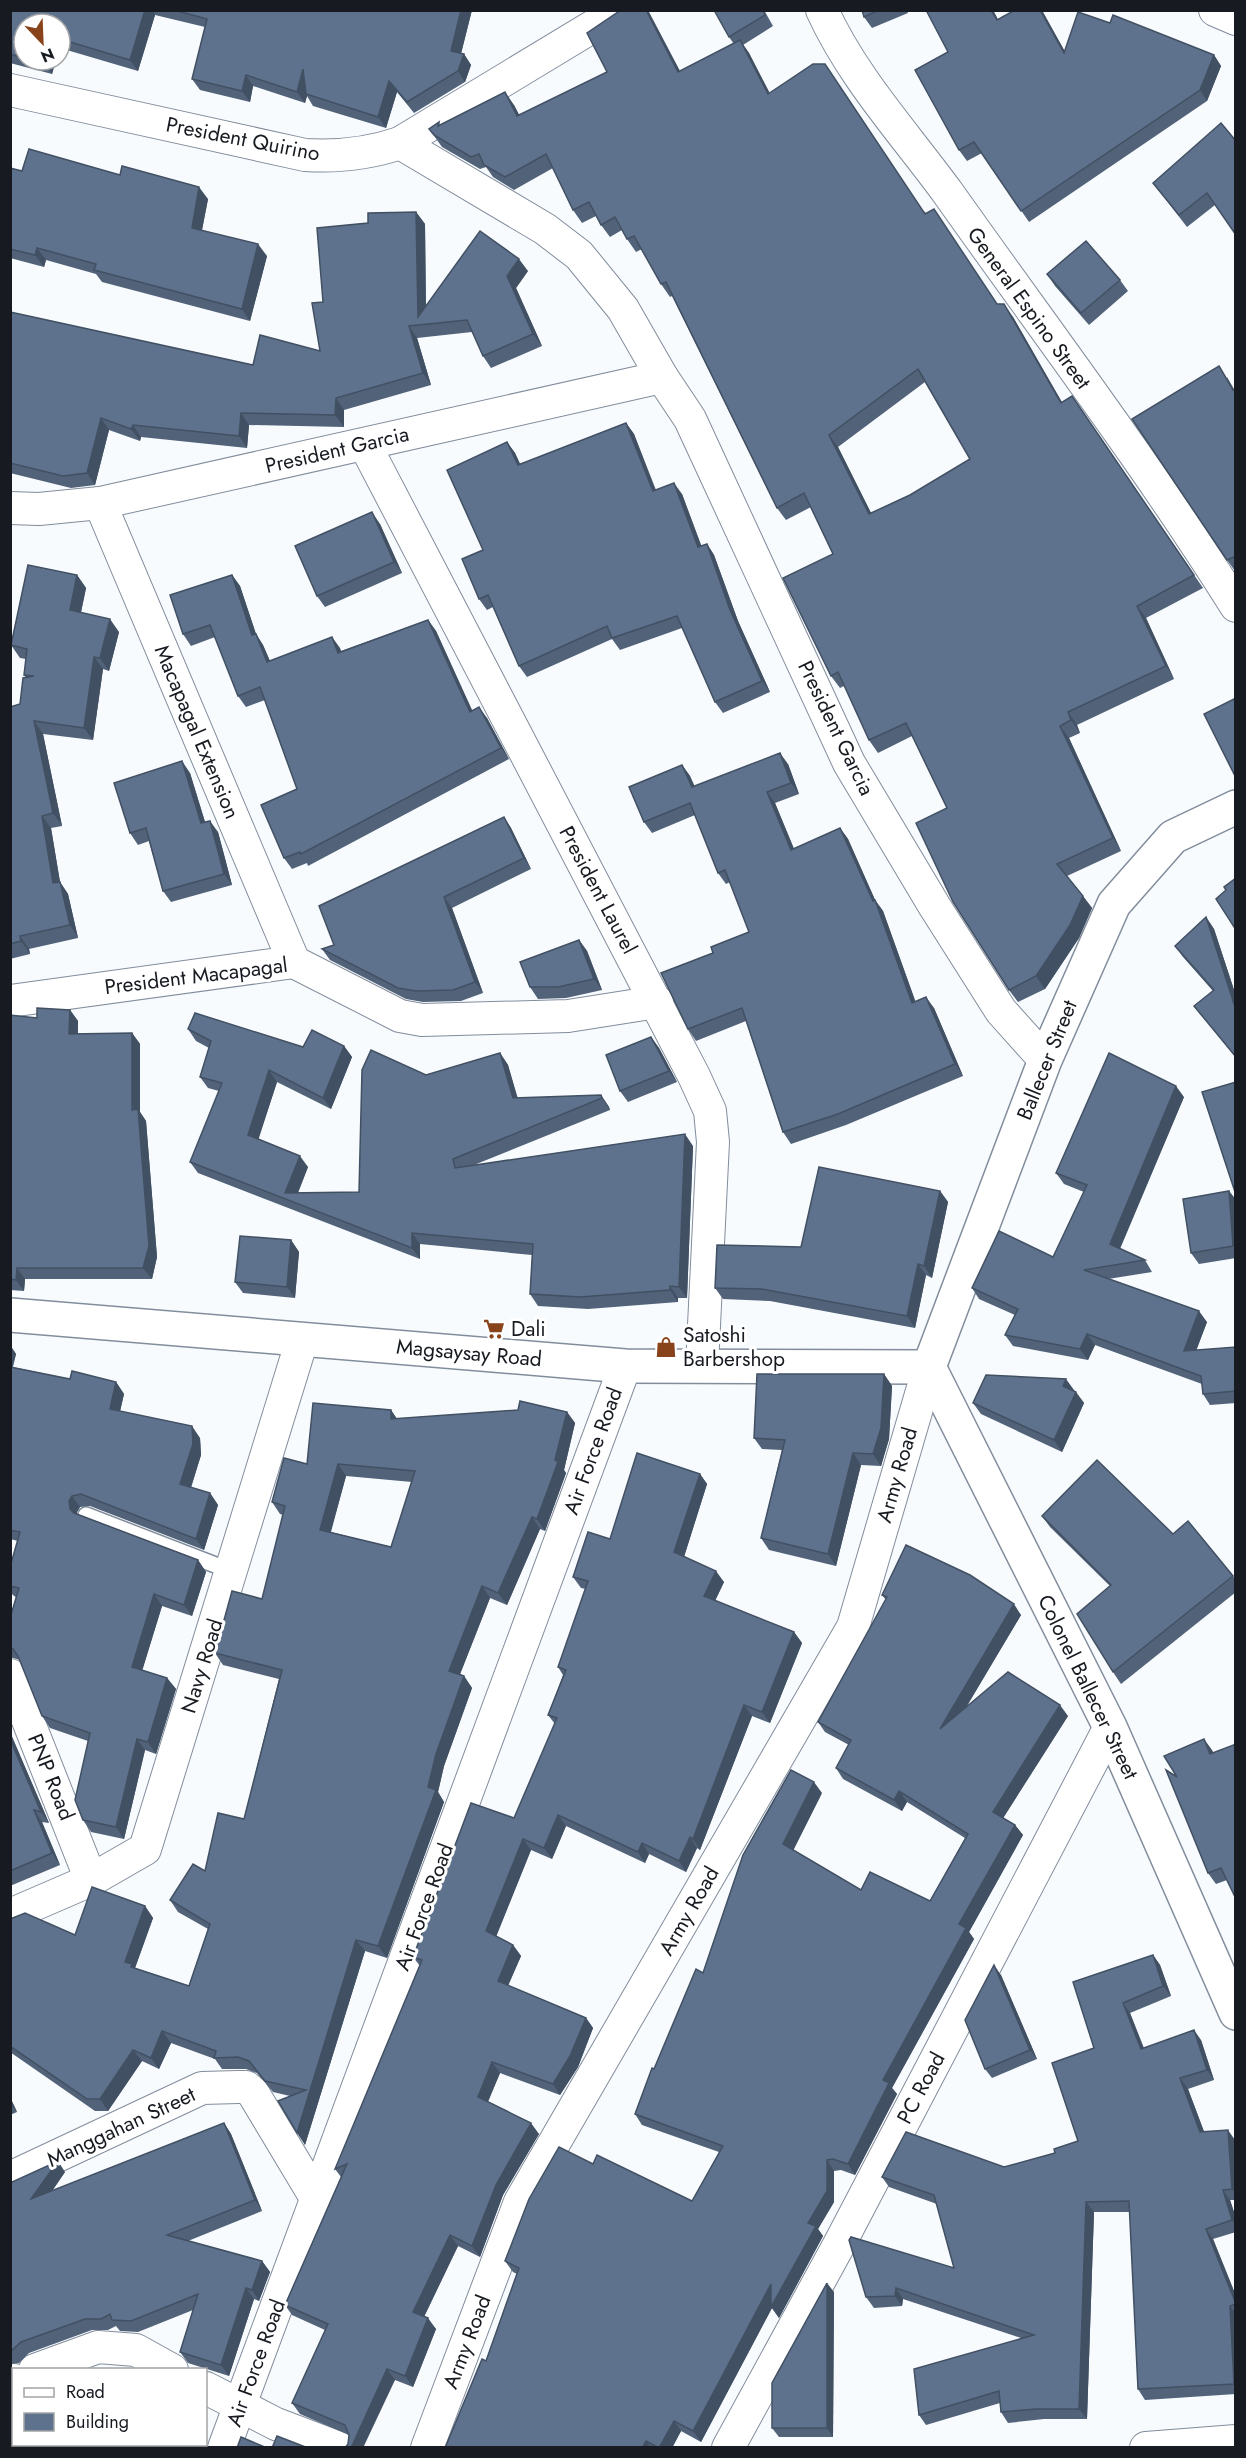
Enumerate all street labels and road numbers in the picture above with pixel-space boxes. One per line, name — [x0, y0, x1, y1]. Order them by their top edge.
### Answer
street label: President Quirino — [164, 109, 322, 169]
street label: General Espino Street — [960, 221, 1098, 395]
street label: President Garcia — [262, 419, 412, 481]
street label: Macapagal Extension — [147, 640, 247, 824]
street label: President Garcia — [790, 655, 882, 801]
street label: President Laurel — [552, 821, 644, 959]
street label: President Macapagal — [103, 950, 289, 1002]
street label: Ballecer Street — [1009, 996, 1085, 1124]
street label: Magsaysay Road — [395, 1332, 543, 1374]
street label: Air Force Road — [556, 1383, 630, 1519]
street label: Army Road — [869, 1424, 925, 1526]
street label: Colonel Ballecer Street — [1030, 1590, 1146, 1784]
street label: Navy Road — [173, 1615, 231, 1717]
street label: PNP Road — [20, 1729, 82, 1825]
street label: Air Force Road — [387, 1839, 461, 1975]
street label: Army Road — [651, 1861, 727, 1961]
street label: PC Road — [890, 2047, 952, 2129]
street label: Manggahan Street — [42, 2079, 200, 2175]
street label: Army Road — [435, 2291, 499, 2393]
street label: Air Force Road — [219, 2295, 293, 2431]

